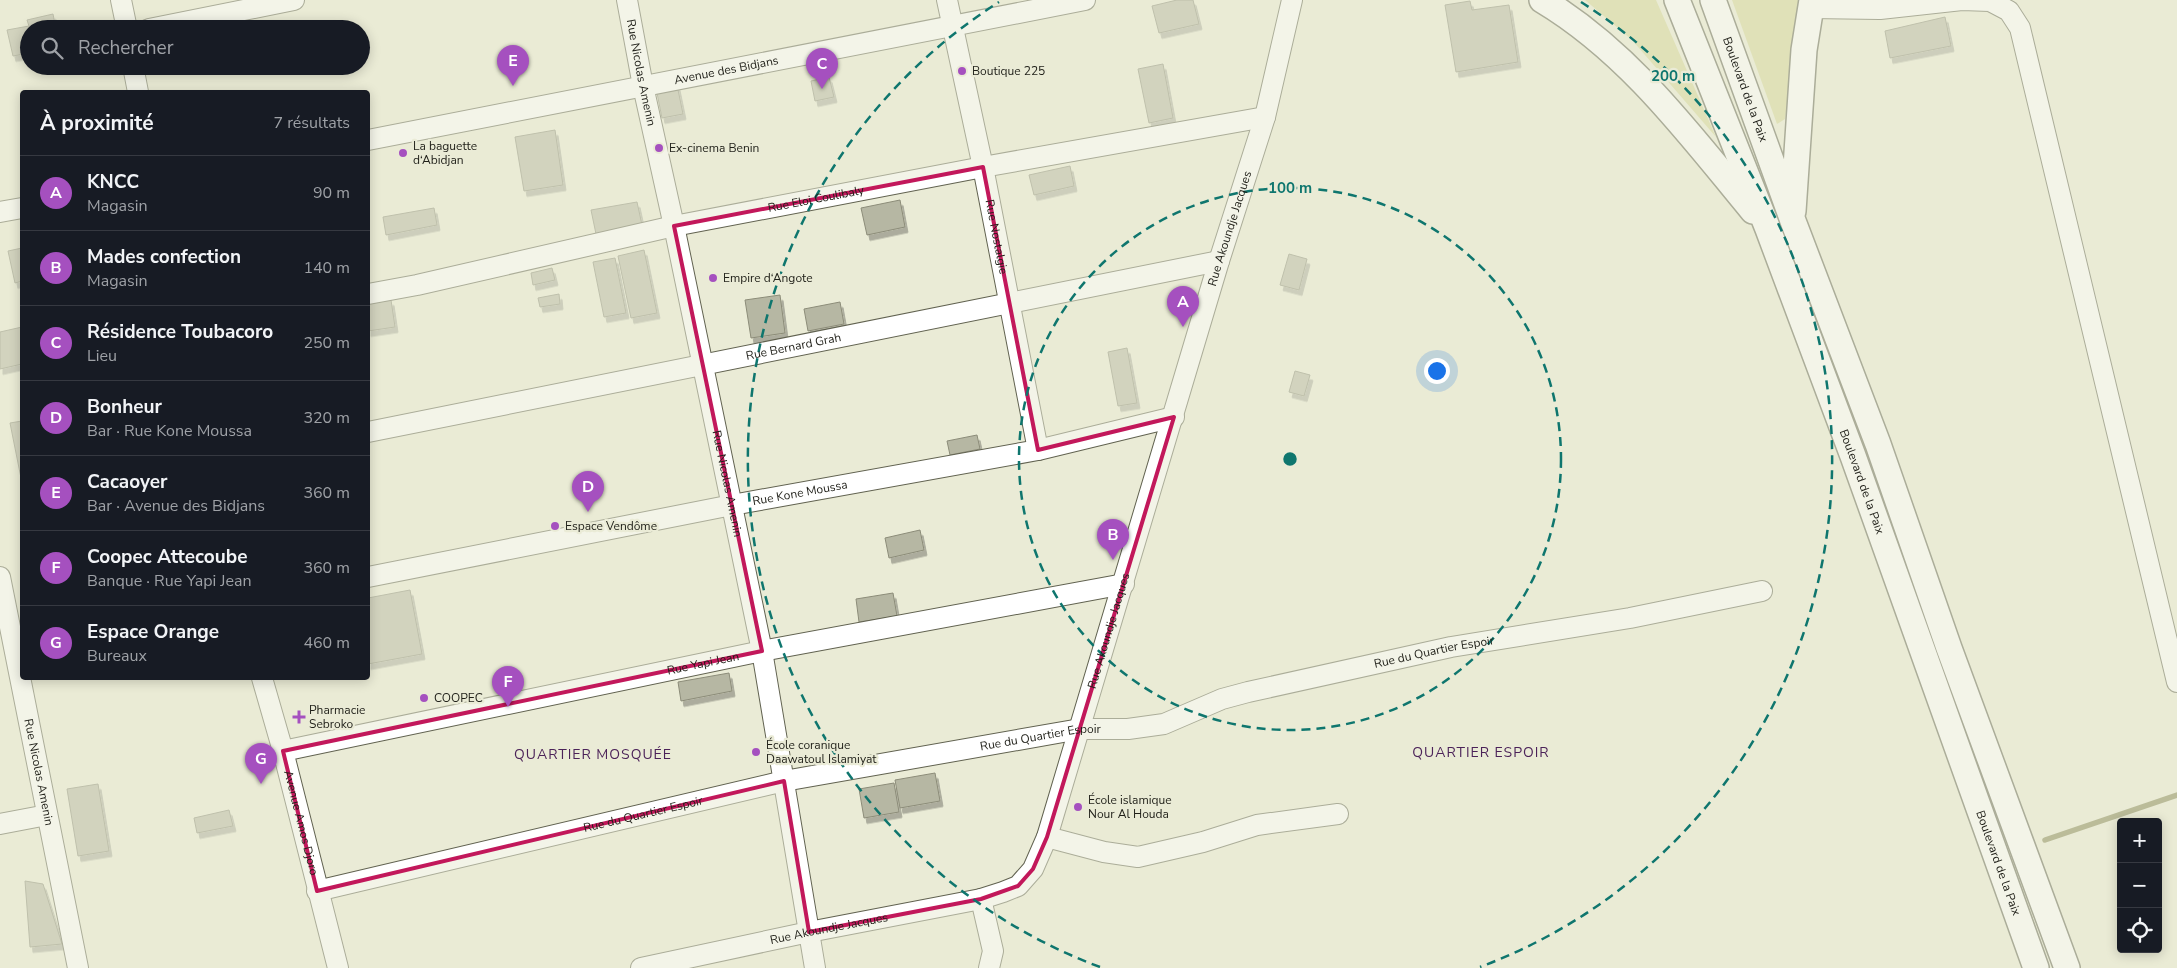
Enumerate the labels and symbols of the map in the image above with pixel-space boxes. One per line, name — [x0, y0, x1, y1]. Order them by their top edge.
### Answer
street label: Rue Nicolas Amenin — [623, 18, 660, 128]
street label: Boulevard de la Paix — [1719, 35, 1772, 145]
pin: E — [497, 45, 529, 86]
pin: C — [806, 48, 838, 89]
street label: Avenue des Bidjans — [673, 52, 780, 88]
place label: Boutique 225 — [972, 63, 1045, 79]
marker: Boutique 225 — [956, 65, 968, 77]
text: 200 m — [1651, 66, 1695, 86]
place label: La baguette d‘Abidjan — [413, 138, 477, 168]
place label: Ex-cinema Benin — [669, 140, 759, 156]
marker: Ex-cinema Benin — [653, 142, 665, 154]
marker: La baguette d‘Abidjan — [397, 147, 409, 159]
street label: Rue Akoundje Jacques — [1204, 169, 1255, 288]
text: 100 m — [1268, 178, 1312, 198]
street label: Rue Eloi Coulibaly — [766, 182, 866, 216]
street label: Rue Nostalgie — [981, 198, 1012, 276]
place label: Empire d‘Angote — [723, 270, 813, 286]
marker: Empire d‘Angote — [707, 272, 719, 284]
pin: A — [1167, 286, 1199, 327]
street label: Rue Bernard Grah — [744, 329, 843, 364]
your location — [1424, 358, 1450, 384]
street label: Boulevard de la Paix — [1836, 427, 1889, 537]
street label: Rue Nicolas Amenin — [708, 429, 746, 539]
centre of rings — [1281, 450, 1299, 468]
pin: D — [572, 471, 604, 512]
street label: Rue Kone Moussa — [751, 476, 849, 509]
place label: Espace Vendôme — [565, 518, 657, 534]
pin: B — [1097, 519, 1129, 560]
marker: Espace Vendôme — [549, 520, 561, 532]
street label: Rue Akoundje Jacques — [1084, 571, 1133, 691]
street label: Rue du Quartier Espoir — [1372, 632, 1496, 672]
street label: Rue Yapi Jean — [665, 648, 740, 679]
pin: F — [492, 666, 524, 707]
place label: COOPEC — [434, 690, 483, 706]
marker: COOPEC — [418, 692, 430, 704]
place label: Pharmacie Sebroko — [309, 702, 365, 732]
marker: Pharmacie Sebroko — [293, 711, 305, 723]
street label: Rue Nicolas Amenin — [20, 717, 57, 827]
street label: Rue du Quartier Espoir — [979, 721, 1102, 754]
place label: École coranique Daawatoul Islamiyat — [766, 737, 877, 767]
pin: G — [245, 743, 277, 784]
district label: QUARTIER ESPOIR — [1412, 743, 1550, 762]
district label: QUARTIER MOSQUÉE — [514, 745, 672, 764]
marker: École coranique Daawatoul Islamiyat — [750, 746, 762, 758]
street label: Avenue Amos Djoro — [280, 768, 322, 877]
street label: Rue du Quartier Espoir — [582, 792, 705, 836]
place label: École islamique Nour Al Houda — [1088, 792, 1172, 822]
marker: École islamique Nour Al Houda — [1072, 801, 1084, 813]
street label: Boulevard de la Paix — [1972, 808, 2025, 918]
street label: Rue Akoundje Jacques — [768, 909, 889, 948]

